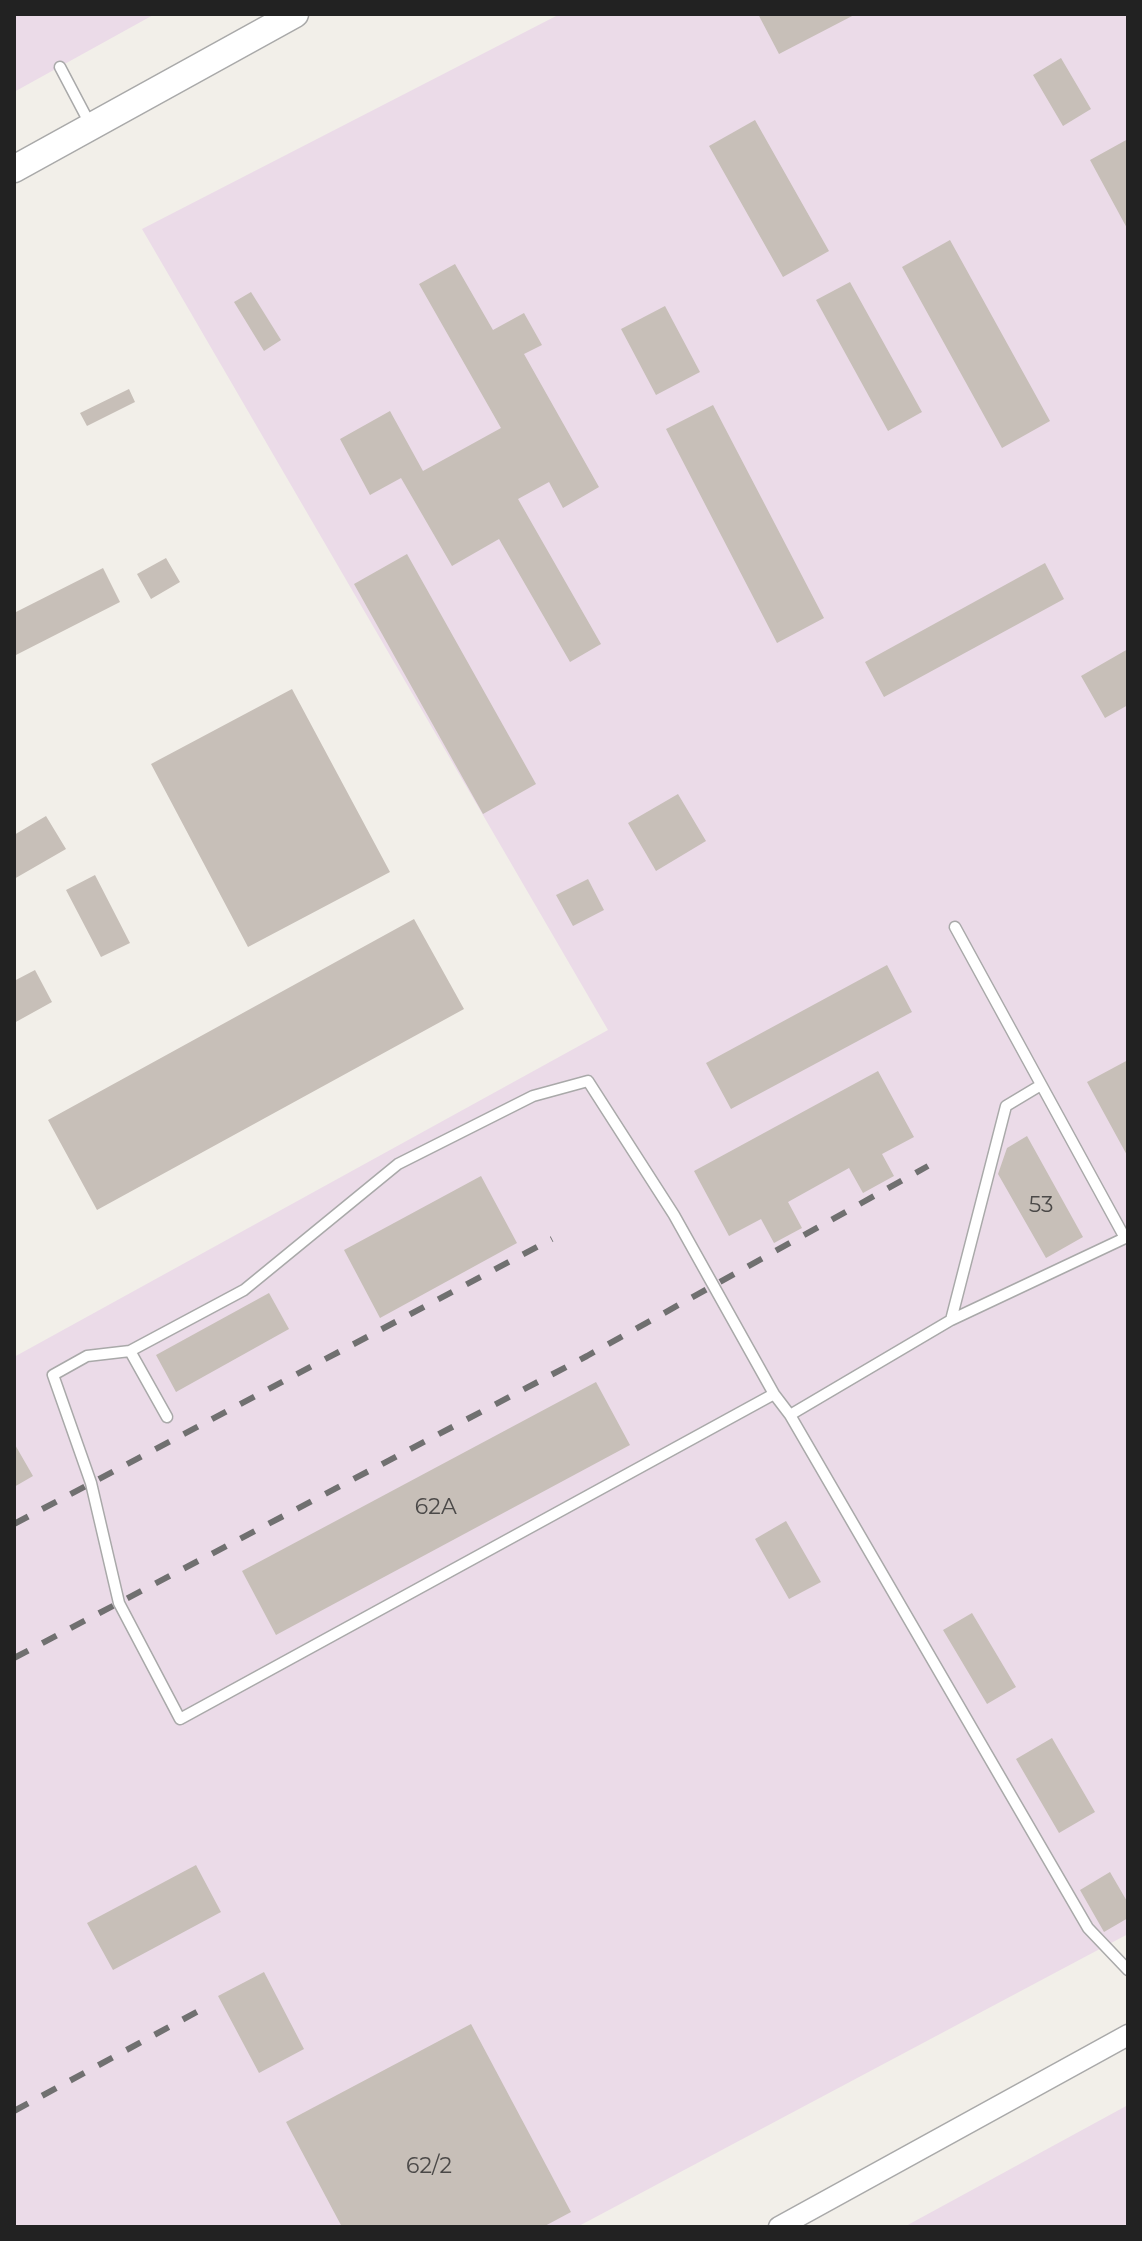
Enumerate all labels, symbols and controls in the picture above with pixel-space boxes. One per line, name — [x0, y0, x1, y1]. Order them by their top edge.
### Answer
house number: 53 — [1029, 1193, 1053, 1219]
house number: 62А — [415, 1495, 457, 1521]
house number: 62/2 — [406, 2154, 452, 2180]

